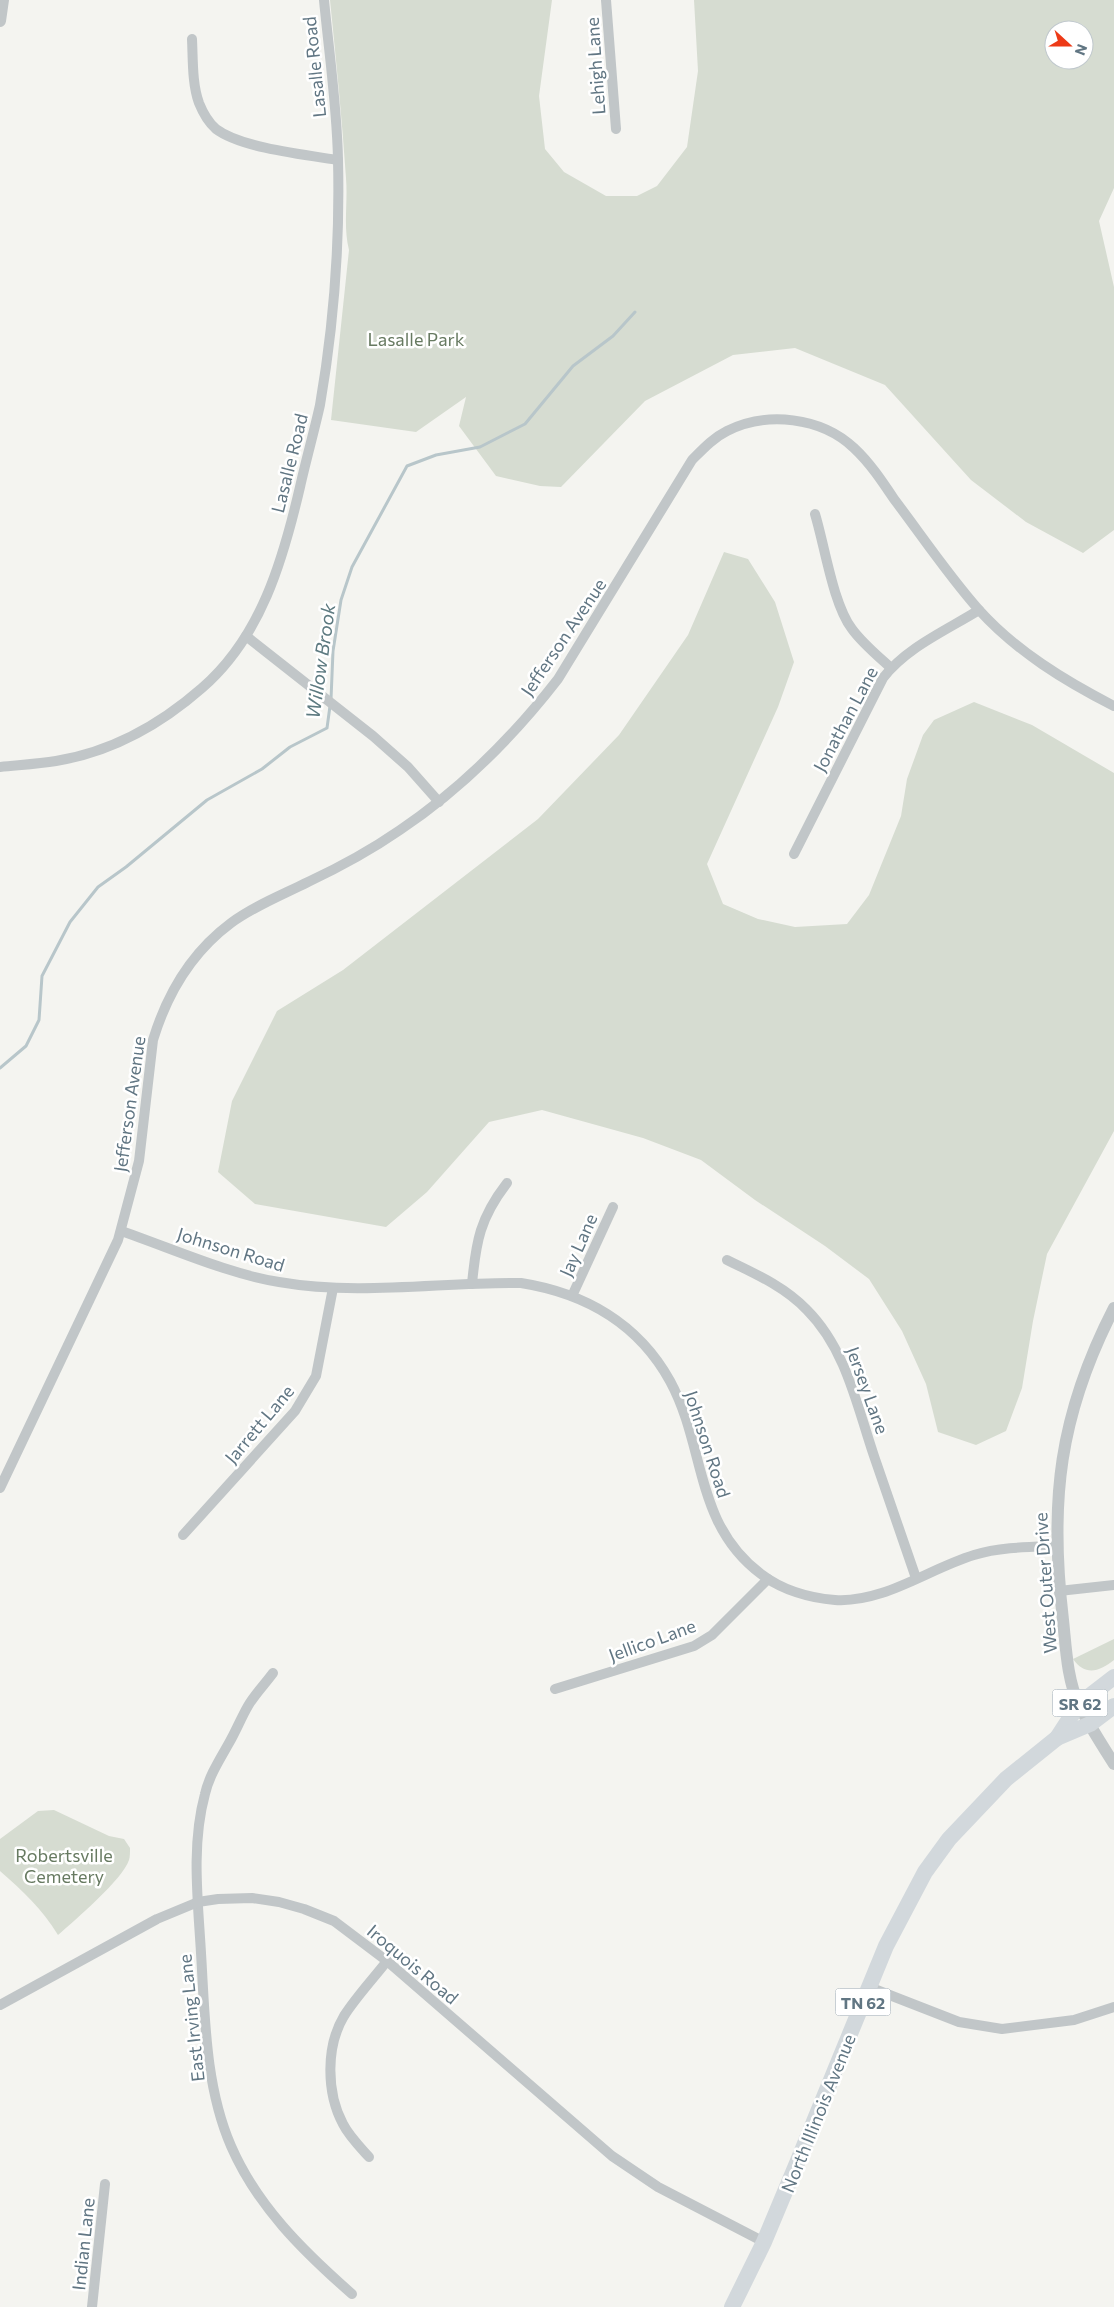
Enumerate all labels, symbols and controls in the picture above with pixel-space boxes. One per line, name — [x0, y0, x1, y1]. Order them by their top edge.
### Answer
street label: Lasalle Road — [298, 15, 330, 119]
street label: Lehigh Lane — [581, 16, 609, 116]
north arrow — [1044, 20, 1094, 70]
text: N — [1072, 42, 1091, 58]
park label: Lasalle Park — [367, 328, 465, 350]
street label: Lasalle Road — [266, 411, 312, 515]
street label: Jefferson Avenue — [516, 574, 610, 700]
water label: Willow Brook — [301, 601, 340, 720]
street label: Jonathan Lane — [808, 663, 882, 775]
street label: Jefferson Avenue — [109, 1035, 149, 1173]
street label: Jay Lane — [554, 1210, 602, 1280]
street label: Johnson Road — [175, 1222, 287, 1276]
street label: Jersey Lane — [842, 1343, 894, 1437]
street label: Jarrett Lane — [220, 1380, 298, 1468]
street label: Johnson Road — [680, 1388, 736, 1500]
street label: West Outer Drive — [1029, 1512, 1061, 1654]
street label: Jellico Lane — [605, 1614, 699, 1666]
road number: SR 62 — [1052, 1690, 1108, 1716]
park label: Robertsville Cemetery — [15, 1844, 113, 1887]
street label: Iroquois Road — [363, 1919, 463, 2009]
street label: East Irving Lane — [173, 1953, 209, 2083]
road number: TN 62 — [836, 1988, 890, 2015]
street label: North Illinois Avenue — [776, 2031, 860, 2195]
street label: Indian Lane — [67, 2197, 99, 2291]

